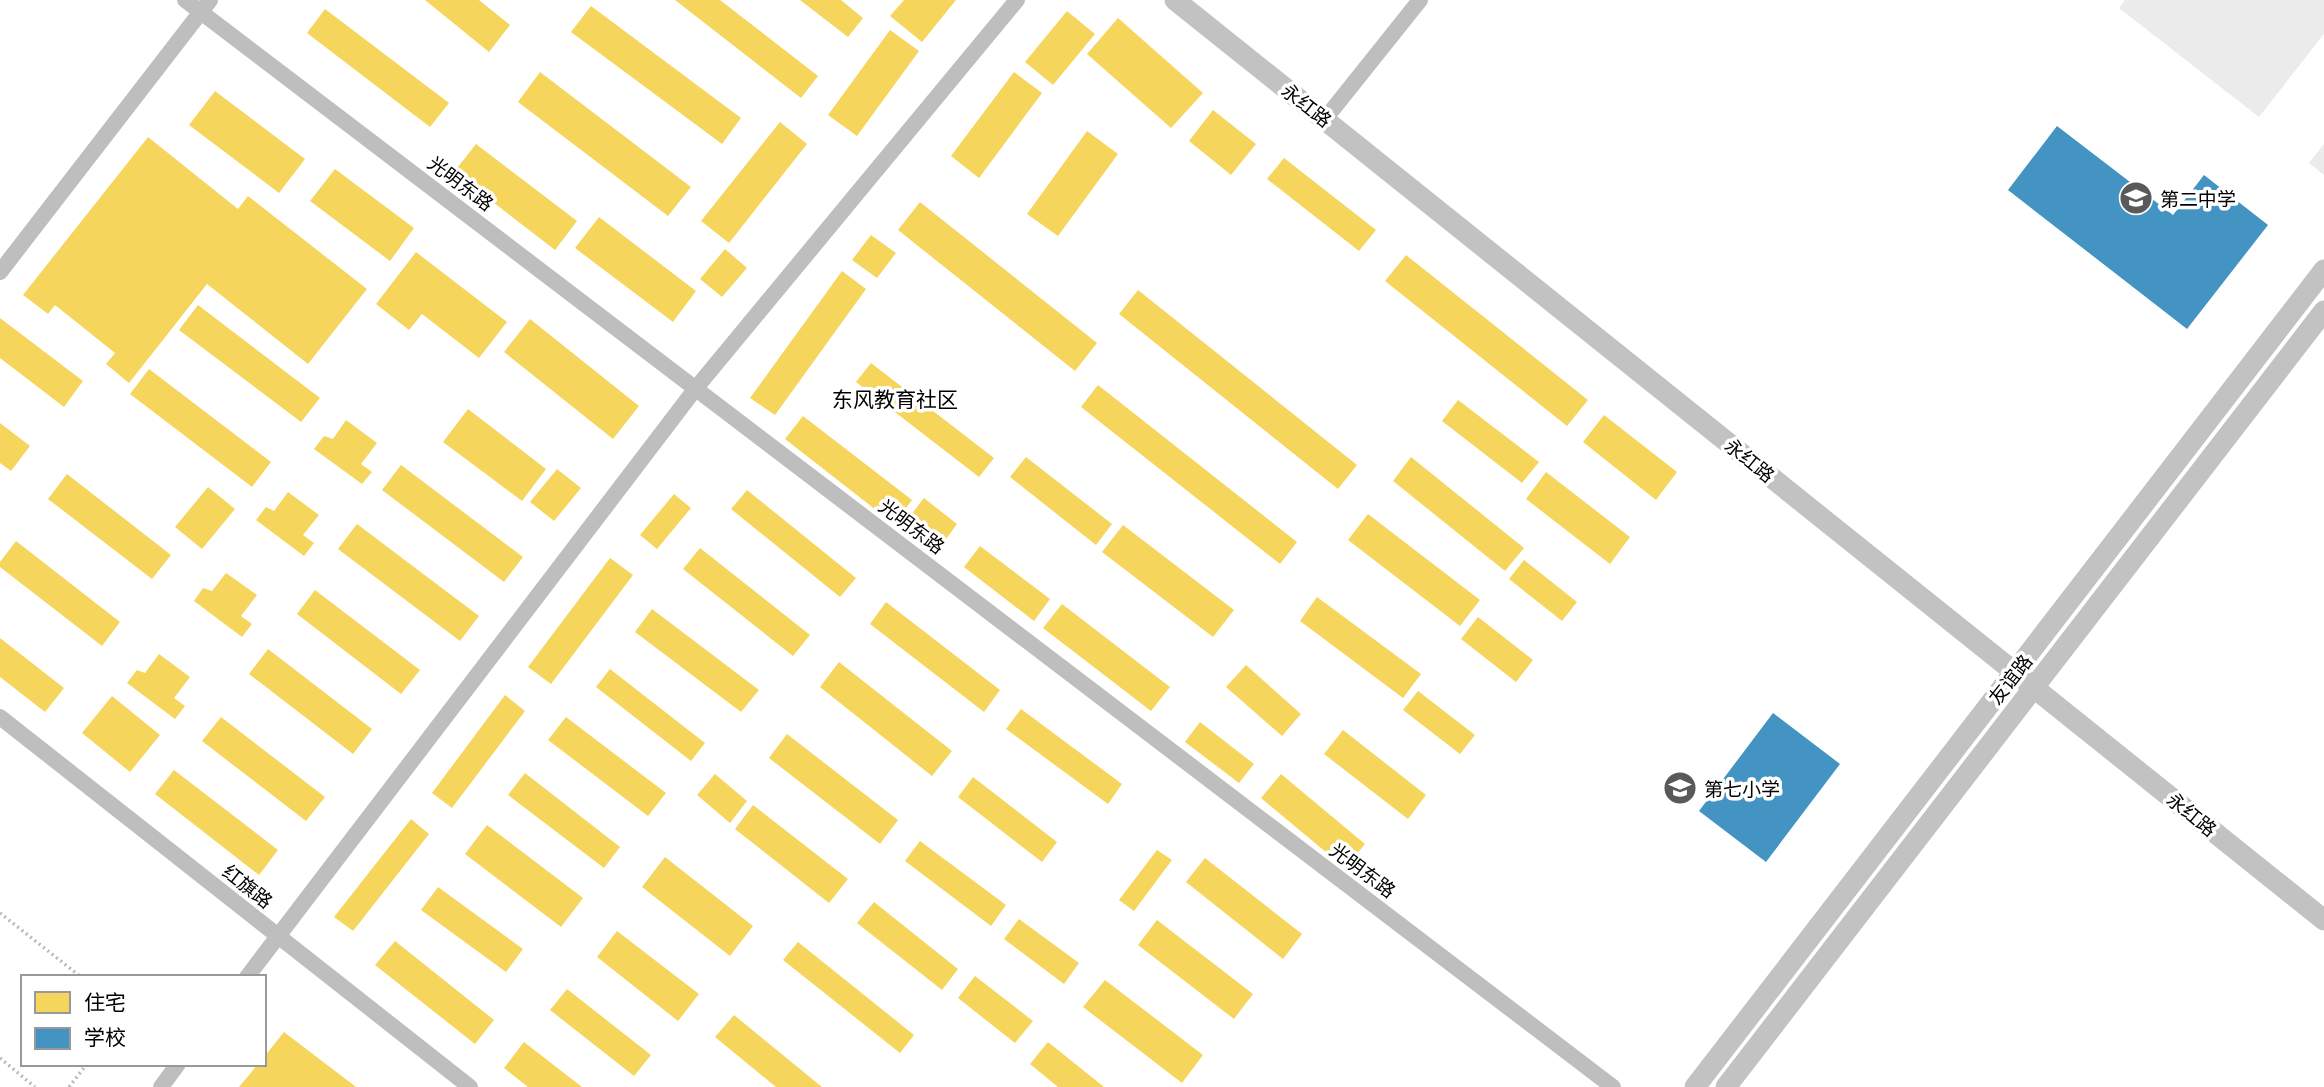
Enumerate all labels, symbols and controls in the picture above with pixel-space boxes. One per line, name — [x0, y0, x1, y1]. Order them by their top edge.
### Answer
street label: 永红路 — [1277, 78, 1337, 132]
street label: 光明东路 — [424, 151, 498, 215]
school or university icon: 第二中学 — [2117, 179, 2155, 217]
place label: 第二中学 — [2160, 187, 2236, 210]
district label: 东风教育社区 — [832, 386, 958, 411]
street label: 永红路 — [1721, 433, 1779, 487]
street label: 光明东路 — [875, 494, 949, 558]
street label: 友谊路 — [1983, 649, 2037, 709]
school or university icon: 第七小学 — [1661, 769, 1699, 807]
place label: 第七小学 — [1704, 777, 1780, 800]
street label: 永红路 — [2163, 787, 2221, 841]
street label: 光明东路 — [1326, 838, 1400, 902]
street label: 红旗路 — [218, 859, 278, 913]
legend — [21, 975, 266, 1066]
text: 住宅 — [84, 989, 126, 1014]
text: 学校 — [84, 1024, 126, 1049]

